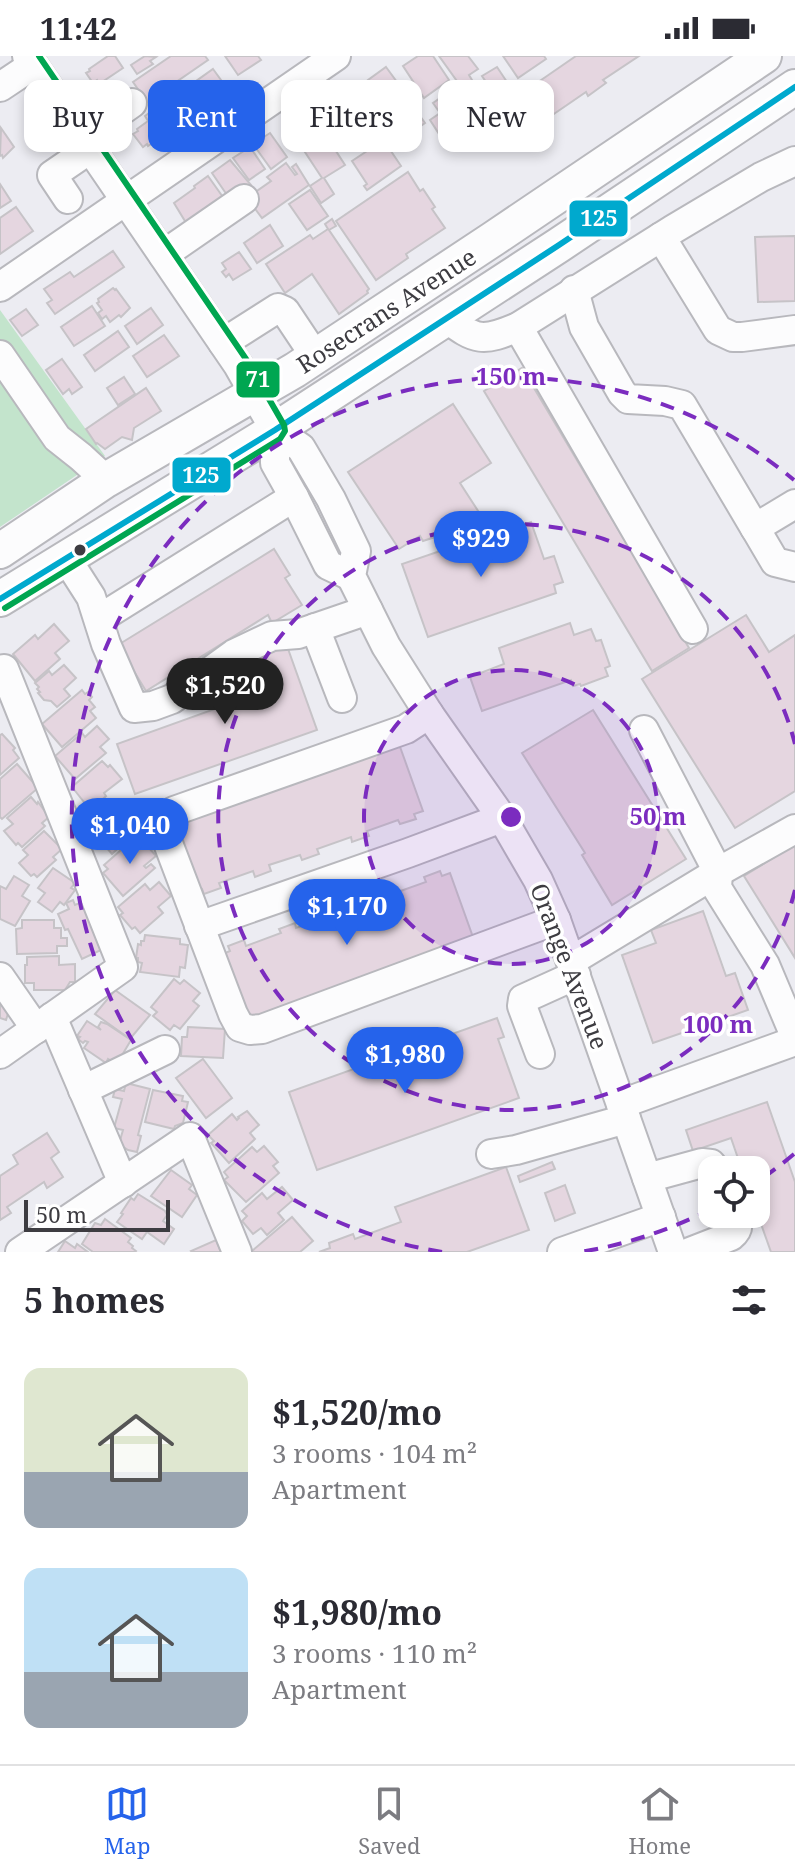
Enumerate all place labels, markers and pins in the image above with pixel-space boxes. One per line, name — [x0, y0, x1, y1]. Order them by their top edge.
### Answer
pin: $929 — [434, 511, 528, 579]
unlabelled marker — [72, 542, 88, 558]
pin: $1,520 — [160, 658, 290, 726]
pin: $1,040 — [65, 798, 195, 866]
centre of rings — [497, 803, 525, 831]
pin: $1,170 — [282, 879, 412, 947]
pin: $1,980 — [340, 1027, 470, 1095]

